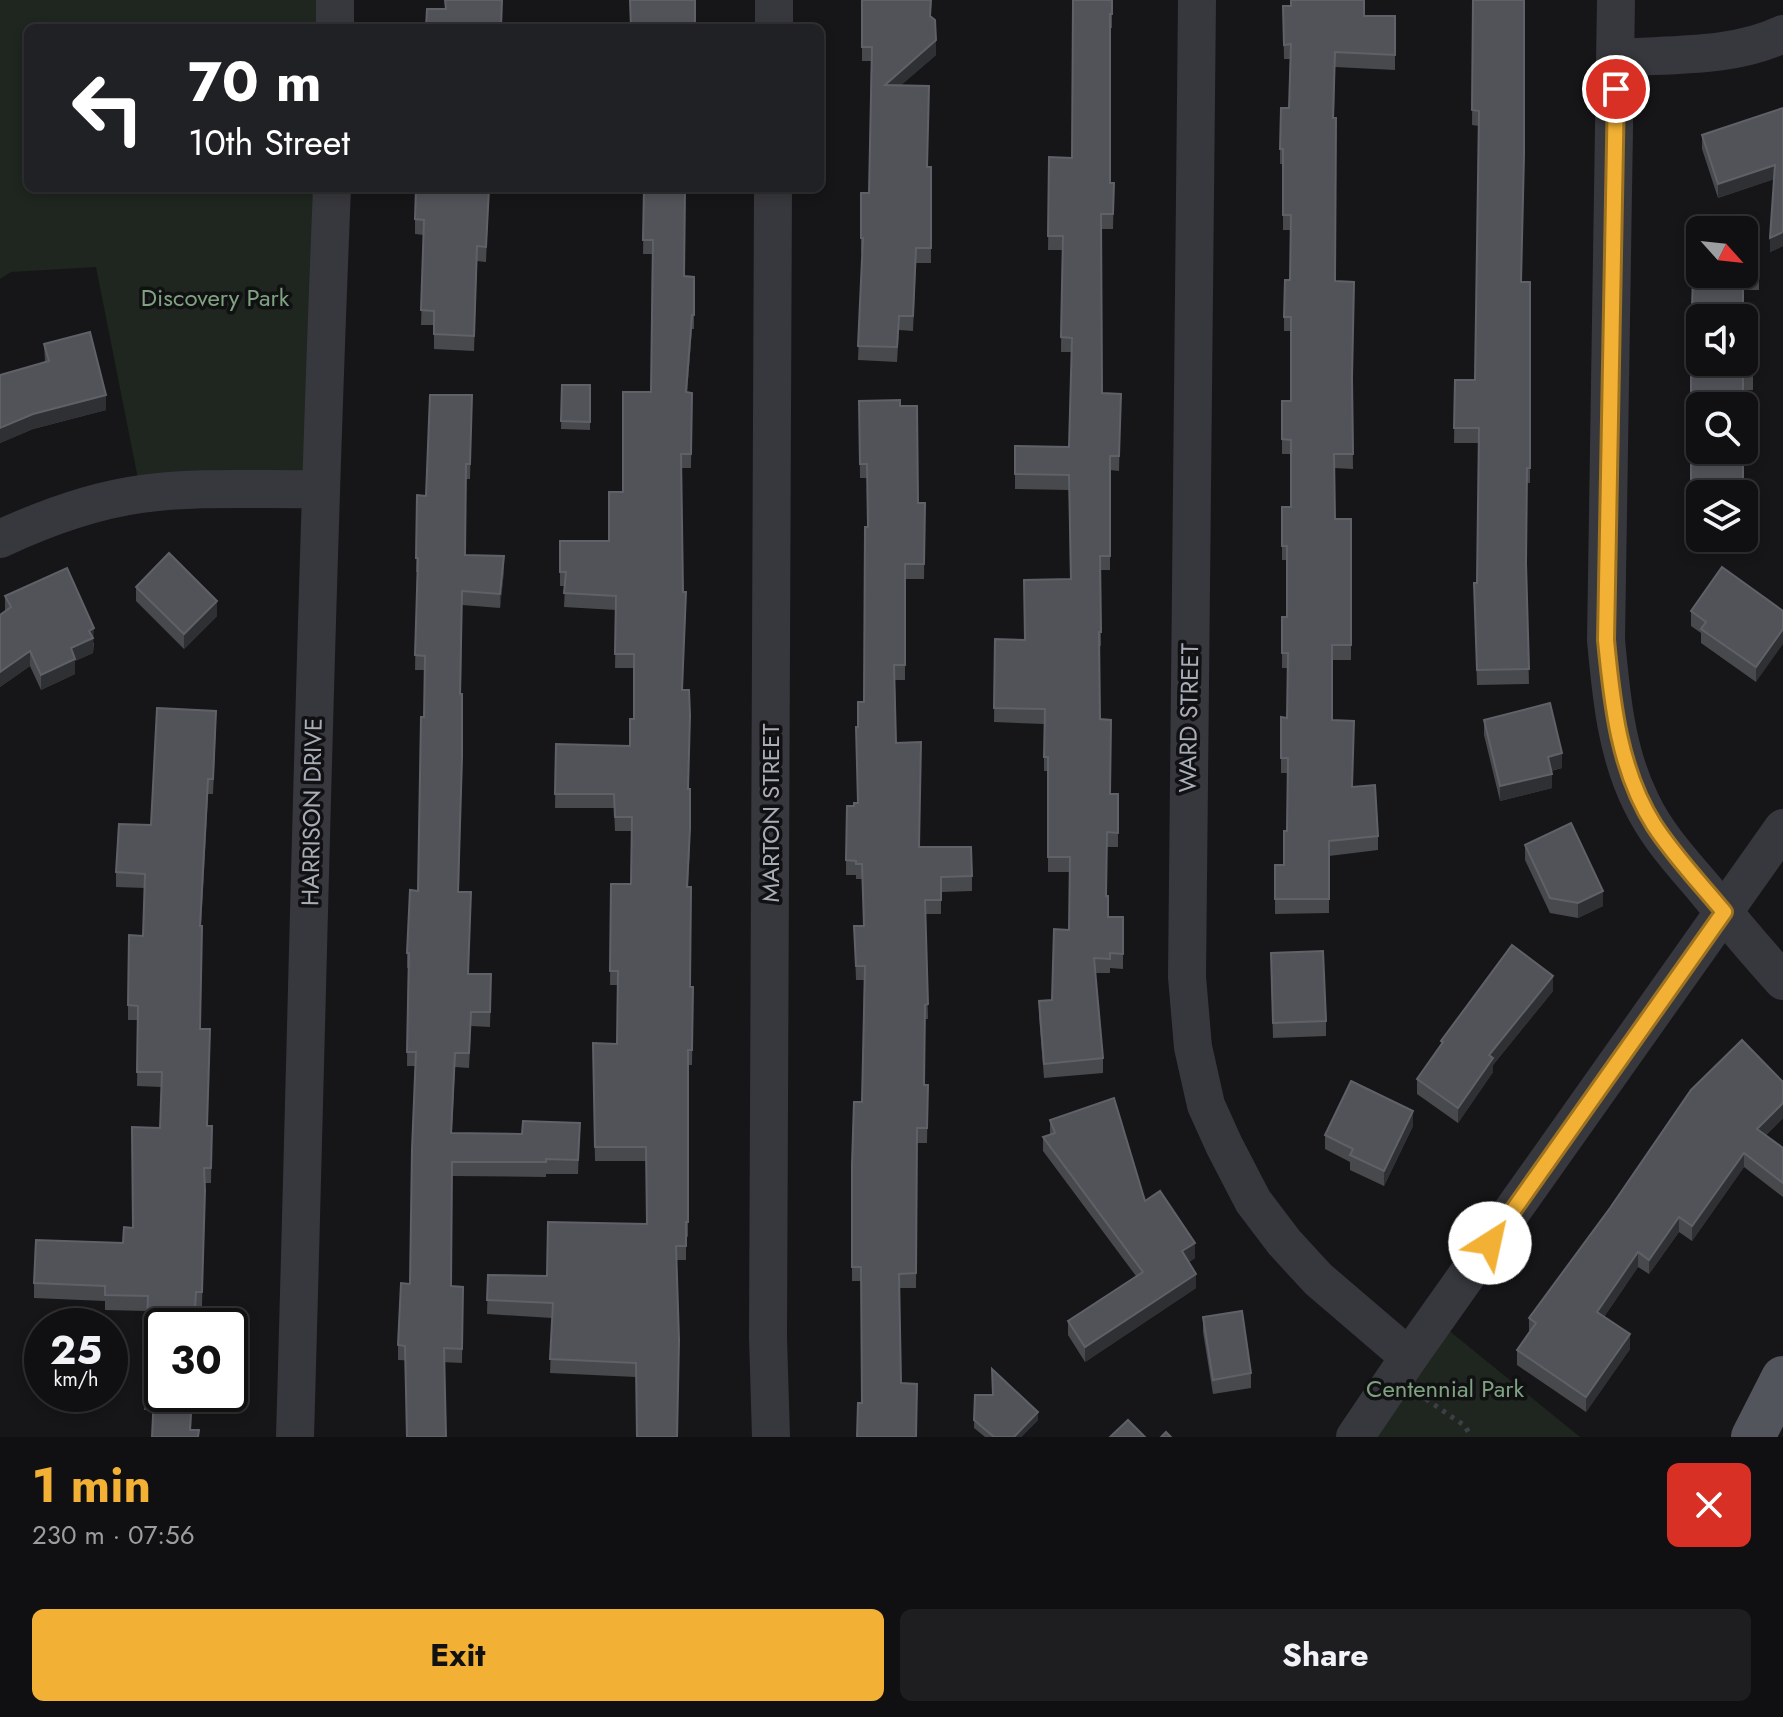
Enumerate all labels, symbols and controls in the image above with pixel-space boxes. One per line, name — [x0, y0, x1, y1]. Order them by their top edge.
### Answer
text: 70 m — [188, 41, 322, 122]
pin — [1582, 55, 1650, 123]
icon: left — [56, 56, 160, 160]
icon: arrive — [1594, 67, 1638, 111]
text: 10th Street — [188, 116, 350, 168]
north arrow — [1686, 216, 1758, 288]
map controls — [1686, 216, 1758, 552]
park label: Discovery Park — [141, 280, 290, 315]
button: sound — [1686, 304, 1758, 376]
button: search — [1686, 392, 1758, 464]
button: layers — [1686, 480, 1758, 552]
street label: WARD STREET — [1170, 643, 1207, 793]
street label: HARRISON DRIVE — [292, 718, 331, 906]
street label: MARTON STREET — [753, 724, 788, 902]
position arrow — [1448, 1201, 1532, 1285]
speed limit sign: 30 — [144, 1308, 248, 1412]
text: 25 — [50, 1321, 102, 1379]
text: km/h — [53, 1365, 99, 1394]
park label: Centennial Park — [1366, 1371, 1524, 1406]
text: 1 min — [32, 1451, 151, 1520]
button: close — [1667, 1463, 1751, 1547]
text: 230 m · 07:56 — [32, 1516, 195, 1554]
button: Exit — [32, 1609, 884, 1701]
button: Share — [900, 1609, 1751, 1701]

